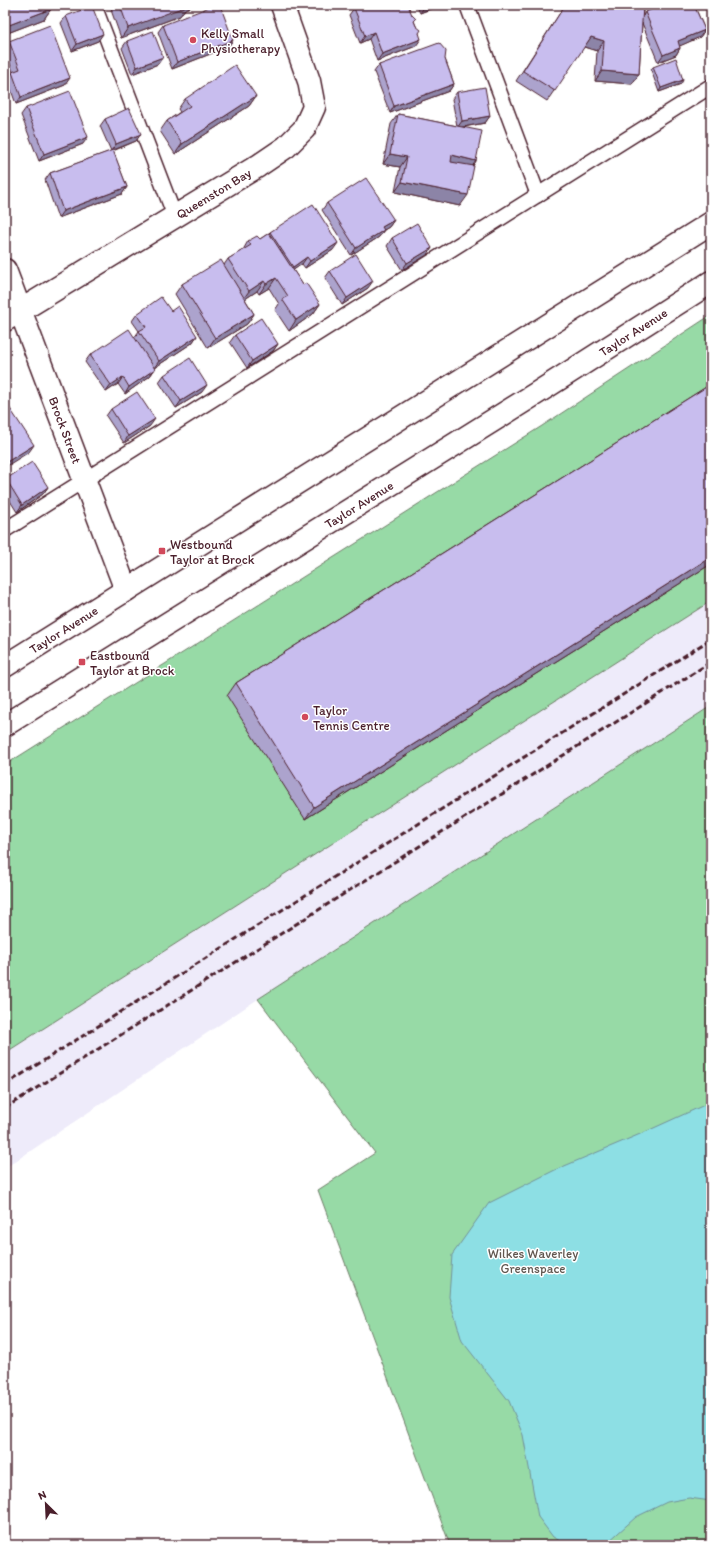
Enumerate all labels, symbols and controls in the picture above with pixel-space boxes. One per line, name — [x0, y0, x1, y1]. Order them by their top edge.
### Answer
place label: Kelly Small Physiotherapy — [201, 26, 280, 56]
marker: Kelly Small Physiotherapy — [188, 35, 198, 45]
street label: Queenston Bay — [173, 165, 254, 222]
street label: Taylor Avenue — [596, 305, 670, 359]
street label: Brock Street — [46, 395, 84, 466]
street label: Taylor Avenue — [322, 478, 396, 532]
place label: Westbound Taylor at Brock — [170, 537, 255, 567]
marker: Westbound Taylor at Brock — [157, 546, 167, 556]
street label: Taylor Avenue — [27, 603, 101, 657]
place label: Eastbound Taylor at Brock — [90, 648, 175, 678]
marker: Eastbound Taylor at Brock — [77, 657, 87, 667]
place label: Taylor Tennis Centre — [313, 703, 390, 733]
marker: Taylor Tennis Centre — [300, 712, 310, 722]
park label: Wilkes Waverley Greenspace — [488, 1246, 578, 1276]
north arrow — [26, 1484, 66, 1524]
text: N — [36, 1488, 48, 1503]

